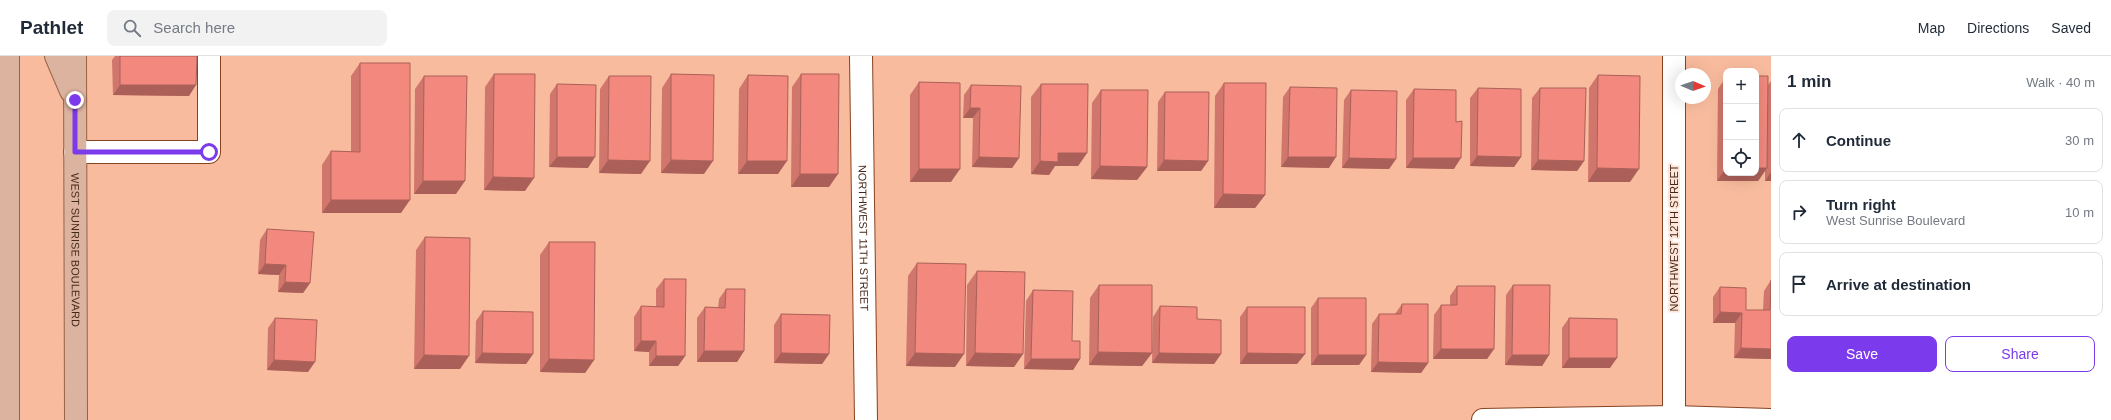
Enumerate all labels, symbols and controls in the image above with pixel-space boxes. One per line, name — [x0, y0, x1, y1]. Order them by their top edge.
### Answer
search box — [107, 10, 387, 46]
text: Pathlet — [20, 17, 83, 38]
icon: search — [121, 17, 143, 39]
text: Search here — [153, 19, 235, 36]
text: Map — [1918, 20, 1945, 36]
text: Directions — [1967, 20, 2029, 36]
text: Saved — [2051, 20, 2091, 36]
north arrow — [1675, 68, 1711, 104]
map controls — [1723, 68, 1759, 176]
button: + — [1723, 68, 1759, 104]
text: 1 min — [1787, 72, 1831, 91]
text: Walk · 40 m — [2026, 75, 2095, 90]
route end — [66, 91, 84, 109]
button: − — [1723, 104, 1759, 140]
icon: ahead — [1788, 129, 1810, 151]
text: Continue — [1826, 132, 1891, 149]
text: 30 m — [2065, 133, 2094, 148]
button: locate — [1723, 140, 1759, 176]
route start — [200, 143, 218, 161]
street label: NORTHWEST 12TH STREET — [1668, 164, 1680, 311]
street label: NORTHWEST 11TH STREET — [856, 165, 871, 311]
street label: WEST SUNRISE BOULEVARD — [69, 173, 82, 327]
text: Turn right — [1826, 196, 1896, 213]
icon: right — [1788, 201, 1810, 223]
text: 10 m — [2065, 205, 2094, 220]
text: West Sunrise Boulevard — [1826, 213, 1965, 228]
icon: arrive — [1788, 273, 1810, 295]
text: Arrive at destination — [1826, 276, 1971, 293]
button: Save — [1787, 336, 1937, 372]
button: Share — [1945, 336, 2095, 372]

